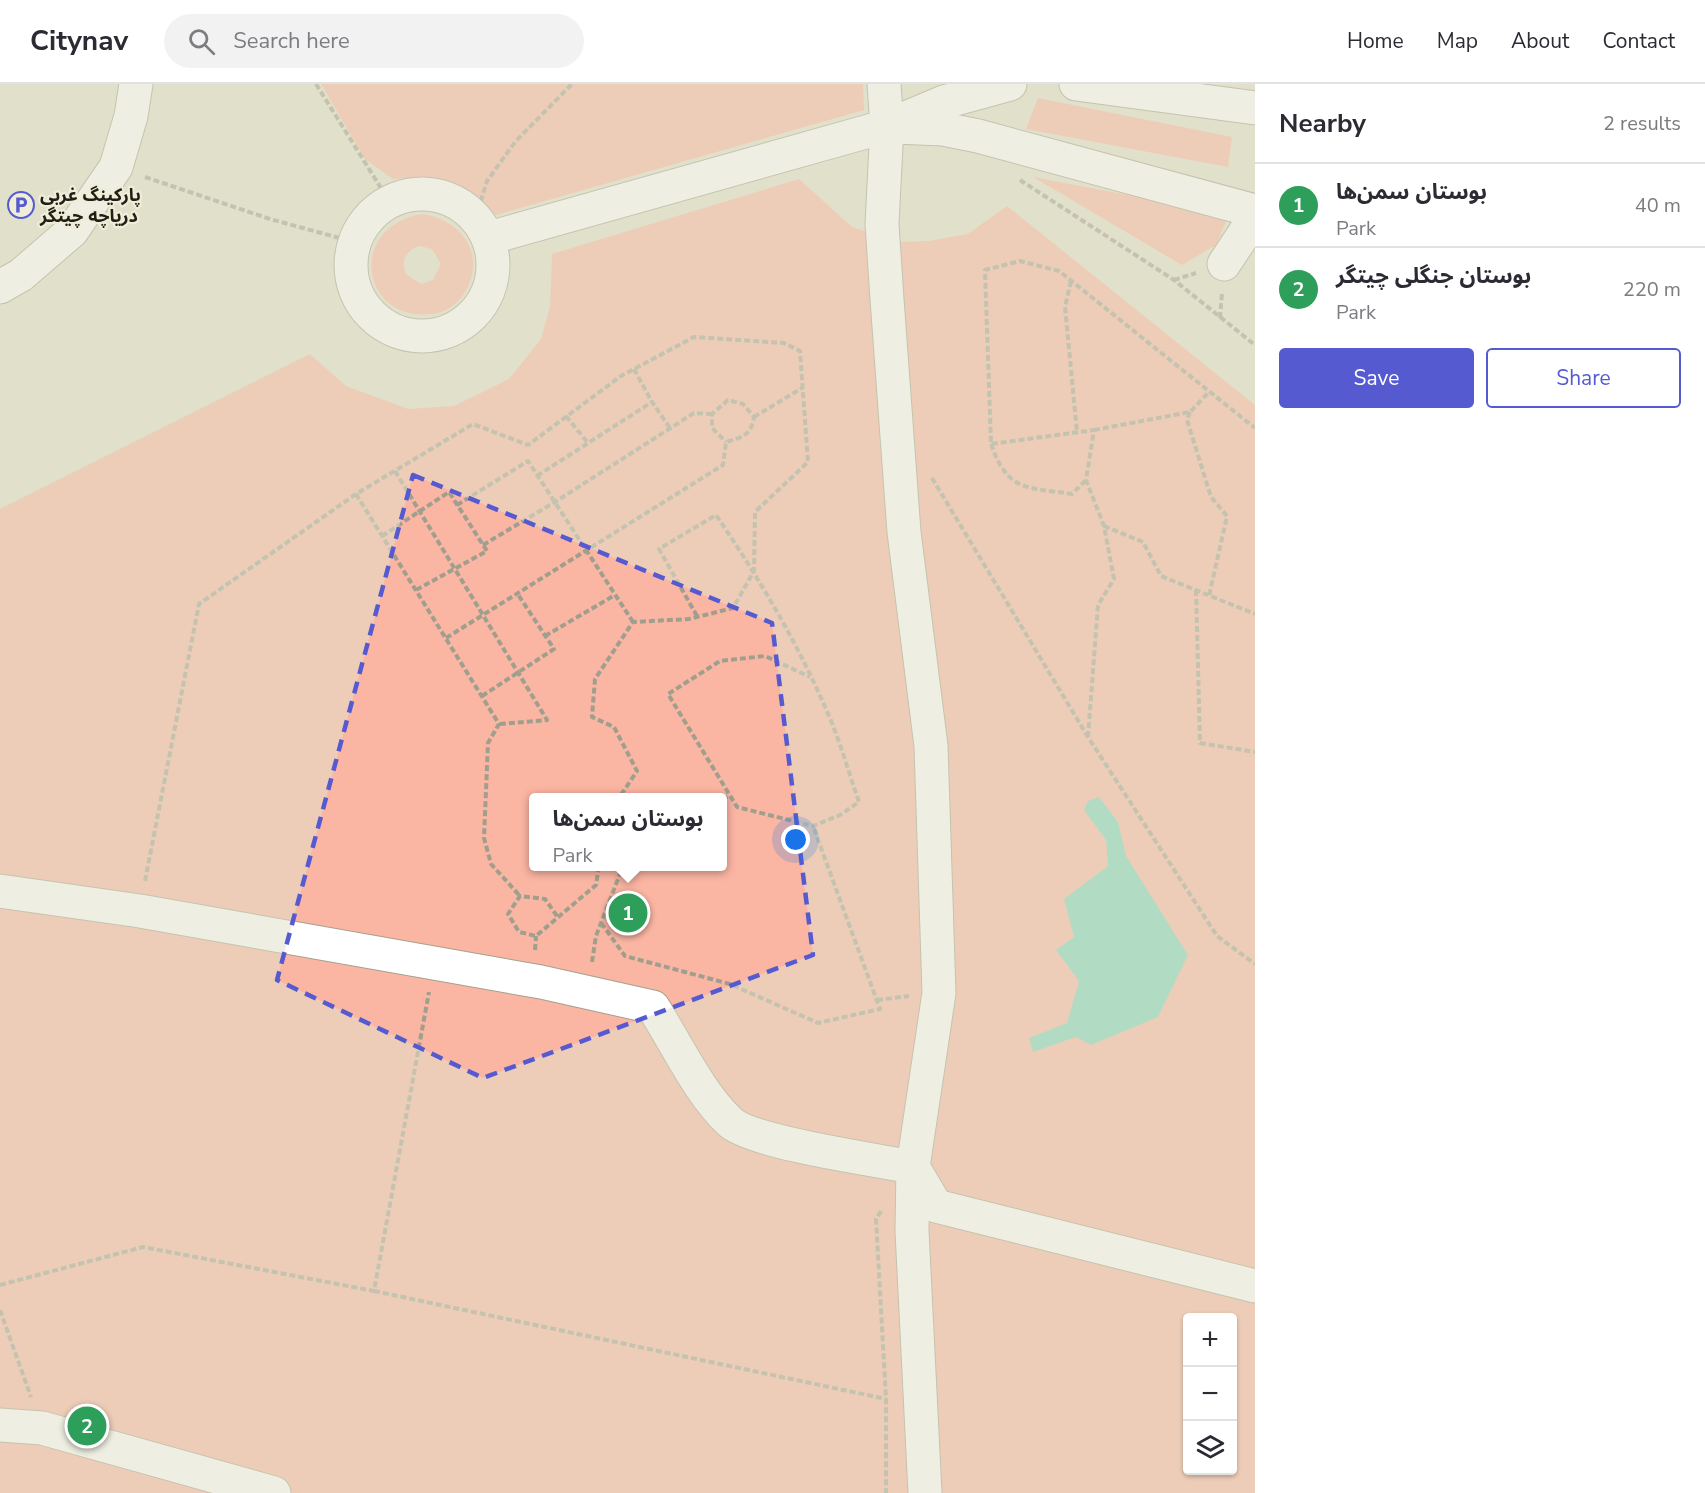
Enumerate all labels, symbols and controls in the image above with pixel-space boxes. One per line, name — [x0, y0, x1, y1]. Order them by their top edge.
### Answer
search box — [164, 14, 584, 68]
text: Citynav — [30, 22, 128, 60]
icon: search — [185, 25, 218, 58]
text: Search here — [233, 26, 350, 56]
text: Home — [1347, 27, 1404, 55]
text: Map — [1437, 27, 1478, 55]
text: About — [1511, 27, 1569, 55]
text: Contact — [1602, 27, 1675, 55]
text: Nearby — [1279, 106, 1366, 141]
text: 2 results — [1603, 110, 1681, 137]
text: بوستان سمن‌ها — [1336, 177, 1487, 207]
place label: پارکینگ غربی دریاچه چیتگر — [39, 183, 141, 228]
parking icon: پارکینگ غربی دریاچه چیتگر — [6, 190, 36, 220]
text: 1 — [1293, 192, 1305, 219]
text: 40 m — [1635, 192, 1681, 219]
text: Park — [1336, 215, 1376, 242]
text: بوستان جنگلی چیتگر — [1336, 261, 1531, 291]
text: 2 — [1293, 276, 1305, 303]
text: 220 m — [1623, 276, 1681, 303]
text: Park — [1336, 299, 1376, 326]
button: Save — [1279, 348, 1474, 408]
button: Share — [1486, 348, 1681, 408]
popup — [529, 793, 727, 871]
text: بوستان سمن‌ها — [552, 804, 704, 834]
your location — [781, 825, 810, 854]
text: Park — [552, 842, 592, 869]
pin: 1 — [608, 890, 648, 936]
map controls — [1183, 1313, 1237, 1475]
button: + — [1183, 1313, 1237, 1367]
button: − — [1183, 1367, 1237, 1421]
pin: 2 — [68, 1404, 106, 1448]
button: layers — [1183, 1421, 1237, 1475]

